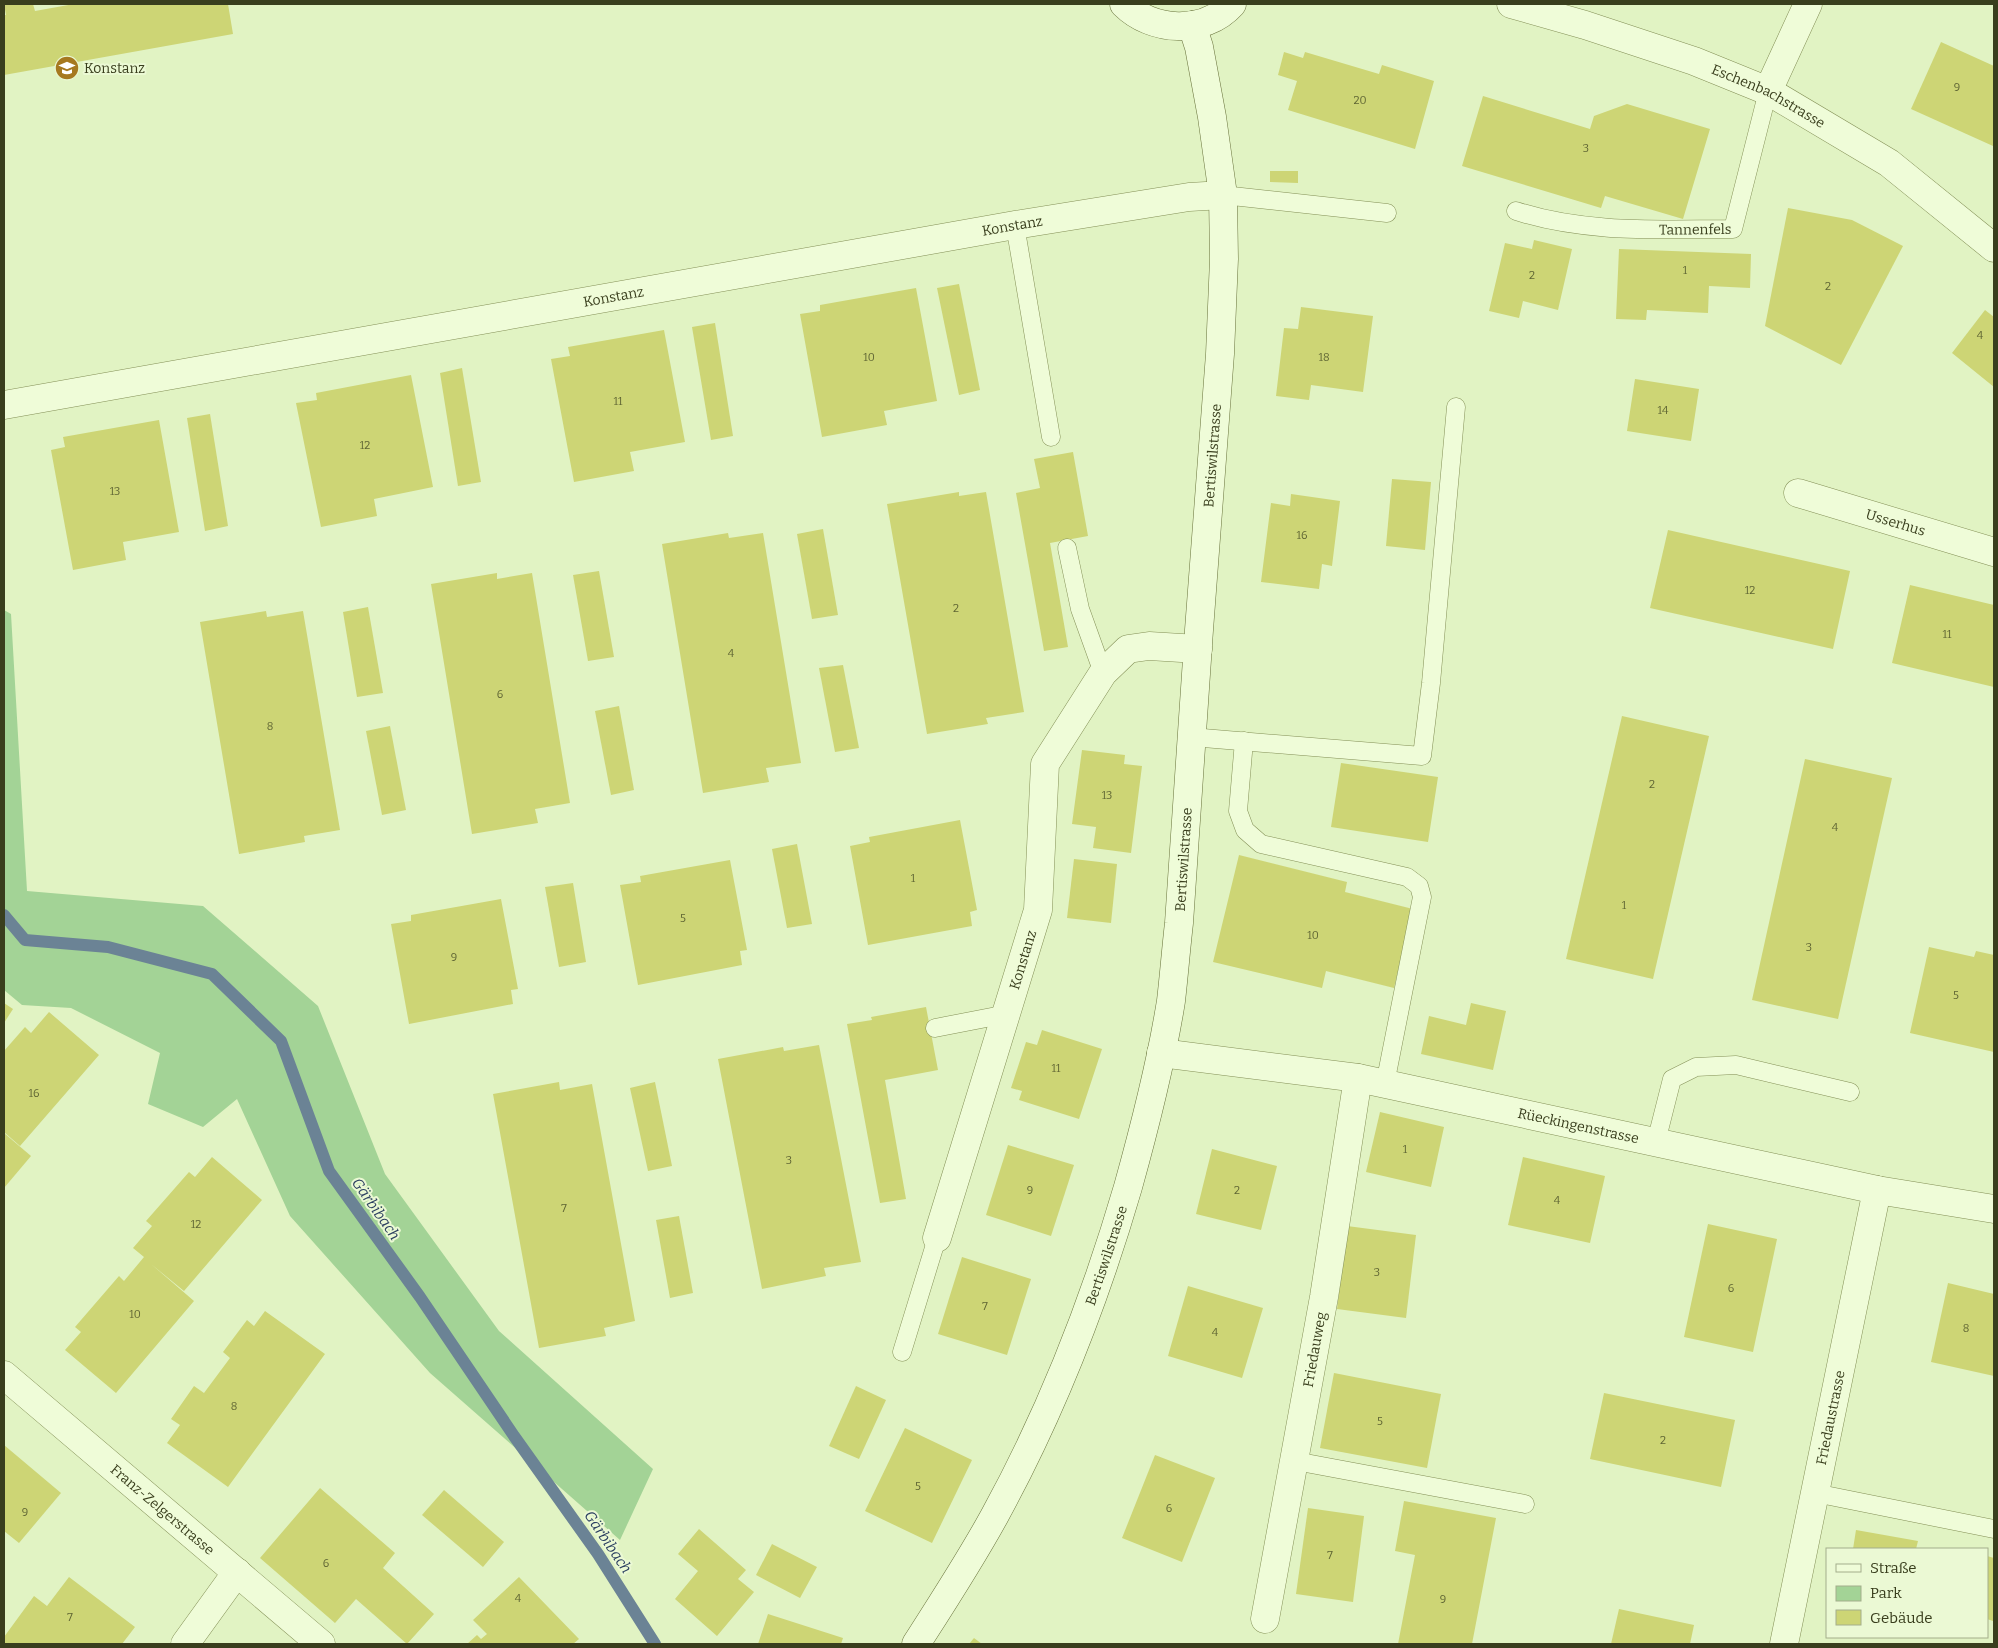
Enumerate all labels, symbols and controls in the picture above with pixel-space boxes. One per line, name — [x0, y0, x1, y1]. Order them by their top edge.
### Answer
school or university icon: Konstanz — [54, 55, 80, 81]
place label: Konstanz — [84, 60, 145, 77]
street label: Eschenbachstrasse — [1709, 61, 1828, 132]
house number: 9 — [1954, 81, 1960, 94]
house number: 20 — [1353, 94, 1367, 107]
house number: 3 — [1583, 142, 1589, 155]
street label: Konstanz — [981, 213, 1044, 240]
street label: Tannenfels — [1659, 221, 1732, 238]
house number: 1 — [1683, 264, 1688, 277]
house number: 2 — [1529, 269, 1535, 282]
house number: 2 — [1825, 280, 1831, 293]
street label: Konstanz — [582, 283, 645, 311]
house number: 4 — [1977, 329, 1984, 342]
house number: 10 — [863, 351, 875, 364]
house number: 18 — [1318, 351, 1330, 364]
house number: 11 — [614, 395, 623, 408]
street label: Bertiswilstrasse — [1200, 403, 1225, 508]
house number: 14 — [1658, 404, 1669, 417]
house number: 12 — [360, 439, 370, 452]
house number: 13 — [110, 485, 120, 498]
street label: Usserhus — [1864, 506, 1927, 540]
house number: 16 — [1297, 529, 1307, 542]
house number: 12 — [1745, 584, 1755, 597]
house number: 2 — [953, 602, 959, 615]
house number: 11 — [1943, 628, 1952, 641]
house number: 4 — [728, 647, 735, 660]
house number: 6 — [497, 688, 503, 701]
house number: 8 — [267, 720, 273, 733]
house number: 2 — [1649, 778, 1655, 791]
house number: 13 — [1102, 789, 1112, 802]
street label: Bertiswilstrasse — [1172, 807, 1196, 912]
house number: 4 — [1832, 821, 1839, 834]
house number: 1 — [911, 872, 916, 885]
house number: 1 — [1622, 899, 1627, 912]
house number: 5 — [680, 912, 686, 925]
street label: Konstanz — [1006, 928, 1040, 992]
house number: 10 — [1307, 929, 1319, 942]
house number: 3 — [1806, 941, 1812, 954]
house number: 9 — [451, 951, 457, 964]
house number: 5 — [1953, 989, 1959, 1002]
house number: 11 — [1052, 1062, 1061, 1075]
house number: 16 — [29, 1087, 39, 1100]
street label: Rüeckingenstrasse — [1516, 1105, 1640, 1147]
house number: 1 — [1403, 1143, 1408, 1156]
house number: 3 — [786, 1154, 792, 1167]
water label: Gärbibach — [348, 1175, 404, 1244]
house number: 9 — [1027, 1184, 1033, 1197]
house number: 2 — [1234, 1184, 1240, 1197]
house number: 4 — [1554, 1194, 1561, 1207]
house number: 7 — [561, 1202, 567, 1215]
street label: Bertiswilstrasse — [1082, 1204, 1131, 1308]
house number: 12 — [191, 1218, 201, 1231]
house number: 3 — [1374, 1266, 1380, 1279]
house number: 6 — [1728, 1282, 1734, 1295]
house number: 7 — [982, 1300, 988, 1313]
house number: 10 — [129, 1308, 141, 1321]
street label: Friedauweg — [1300, 1310, 1330, 1389]
house number: 8 — [1963, 1322, 1969, 1335]
house number: 4 — [1212, 1326, 1219, 1339]
street label: Friedaustrasse — [1813, 1369, 1849, 1467]
house number: 8 — [231, 1400, 237, 1413]
house number: 5 — [1377, 1415, 1383, 1428]
house number: 2 — [1660, 1434, 1666, 1447]
street label: Franz-Zelgerstrasse — [107, 1461, 218, 1559]
house number: 5 — [915, 1480, 921, 1493]
house number: 6 — [1166, 1502, 1172, 1515]
house number: 9 — [22, 1506, 28, 1519]
water label: Gärbibach — [581, 1507, 636, 1577]
legend — [1826, 1548, 1988, 1638]
house number: 7 — [1327, 1549, 1333, 1562]
house number: 6 — [323, 1557, 329, 1570]
text: Straße — [1870, 1559, 1916, 1577]
text: Park — [1870, 1584, 1902, 1602]
house number: 4 — [515, 1592, 522, 1605]
house number: 9 — [1440, 1593, 1446, 1606]
text: Gebäude — [1870, 1609, 1933, 1627]
house number: 7 — [67, 1611, 73, 1624]

